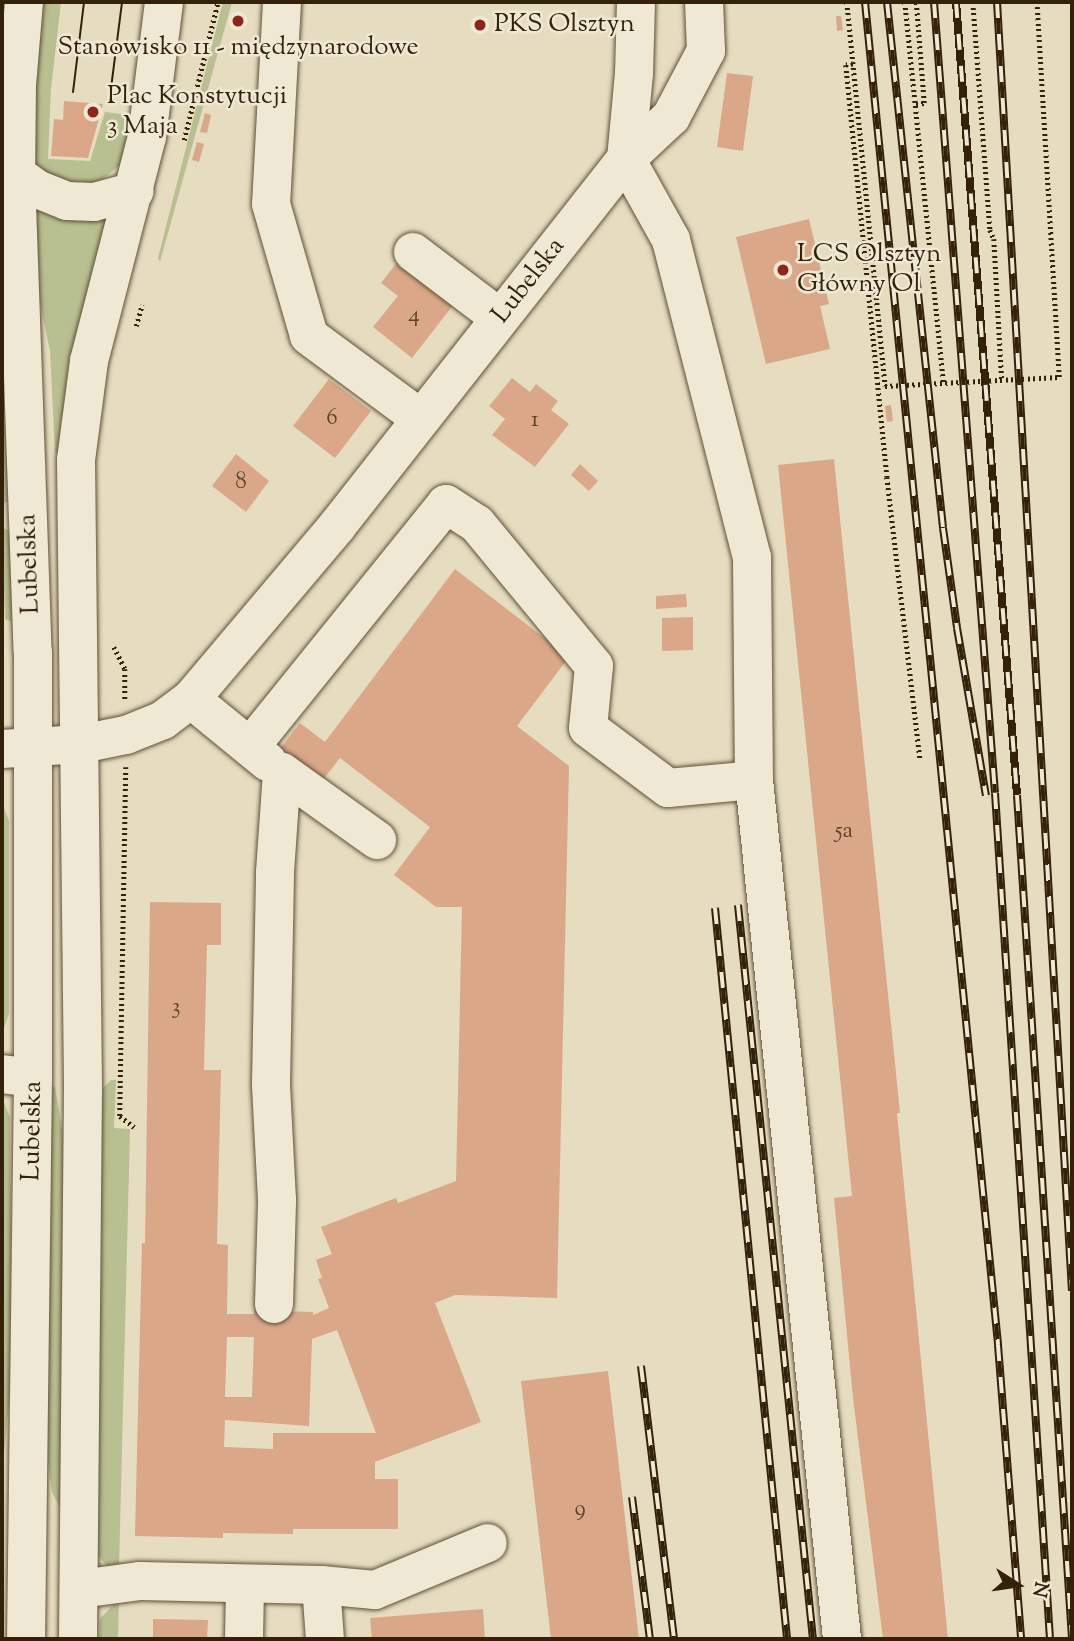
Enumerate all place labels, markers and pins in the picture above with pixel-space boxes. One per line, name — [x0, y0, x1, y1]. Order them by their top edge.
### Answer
place label: PKS Olsztyn — [494, 9, 635, 41]
marker: Stanowisko 11 - międzynarodowe — [230, 13, 246, 29]
marker: PKS Olsztyn — [472, 17, 488, 33]
place label: Stanowisko 11 - międzynarodowe — [57, 32, 419, 64]
place label: Plac Konstytucji 3 Maja — [107, 81, 287, 142]
marker: Plac Konstytucji 3 Maja — [85, 104, 101, 120]
place label: LCS Olsztyn Główny Ol — [797, 239, 941, 300]
marker: LCS Olsztyn Główny Ol — [775, 262, 791, 278]

